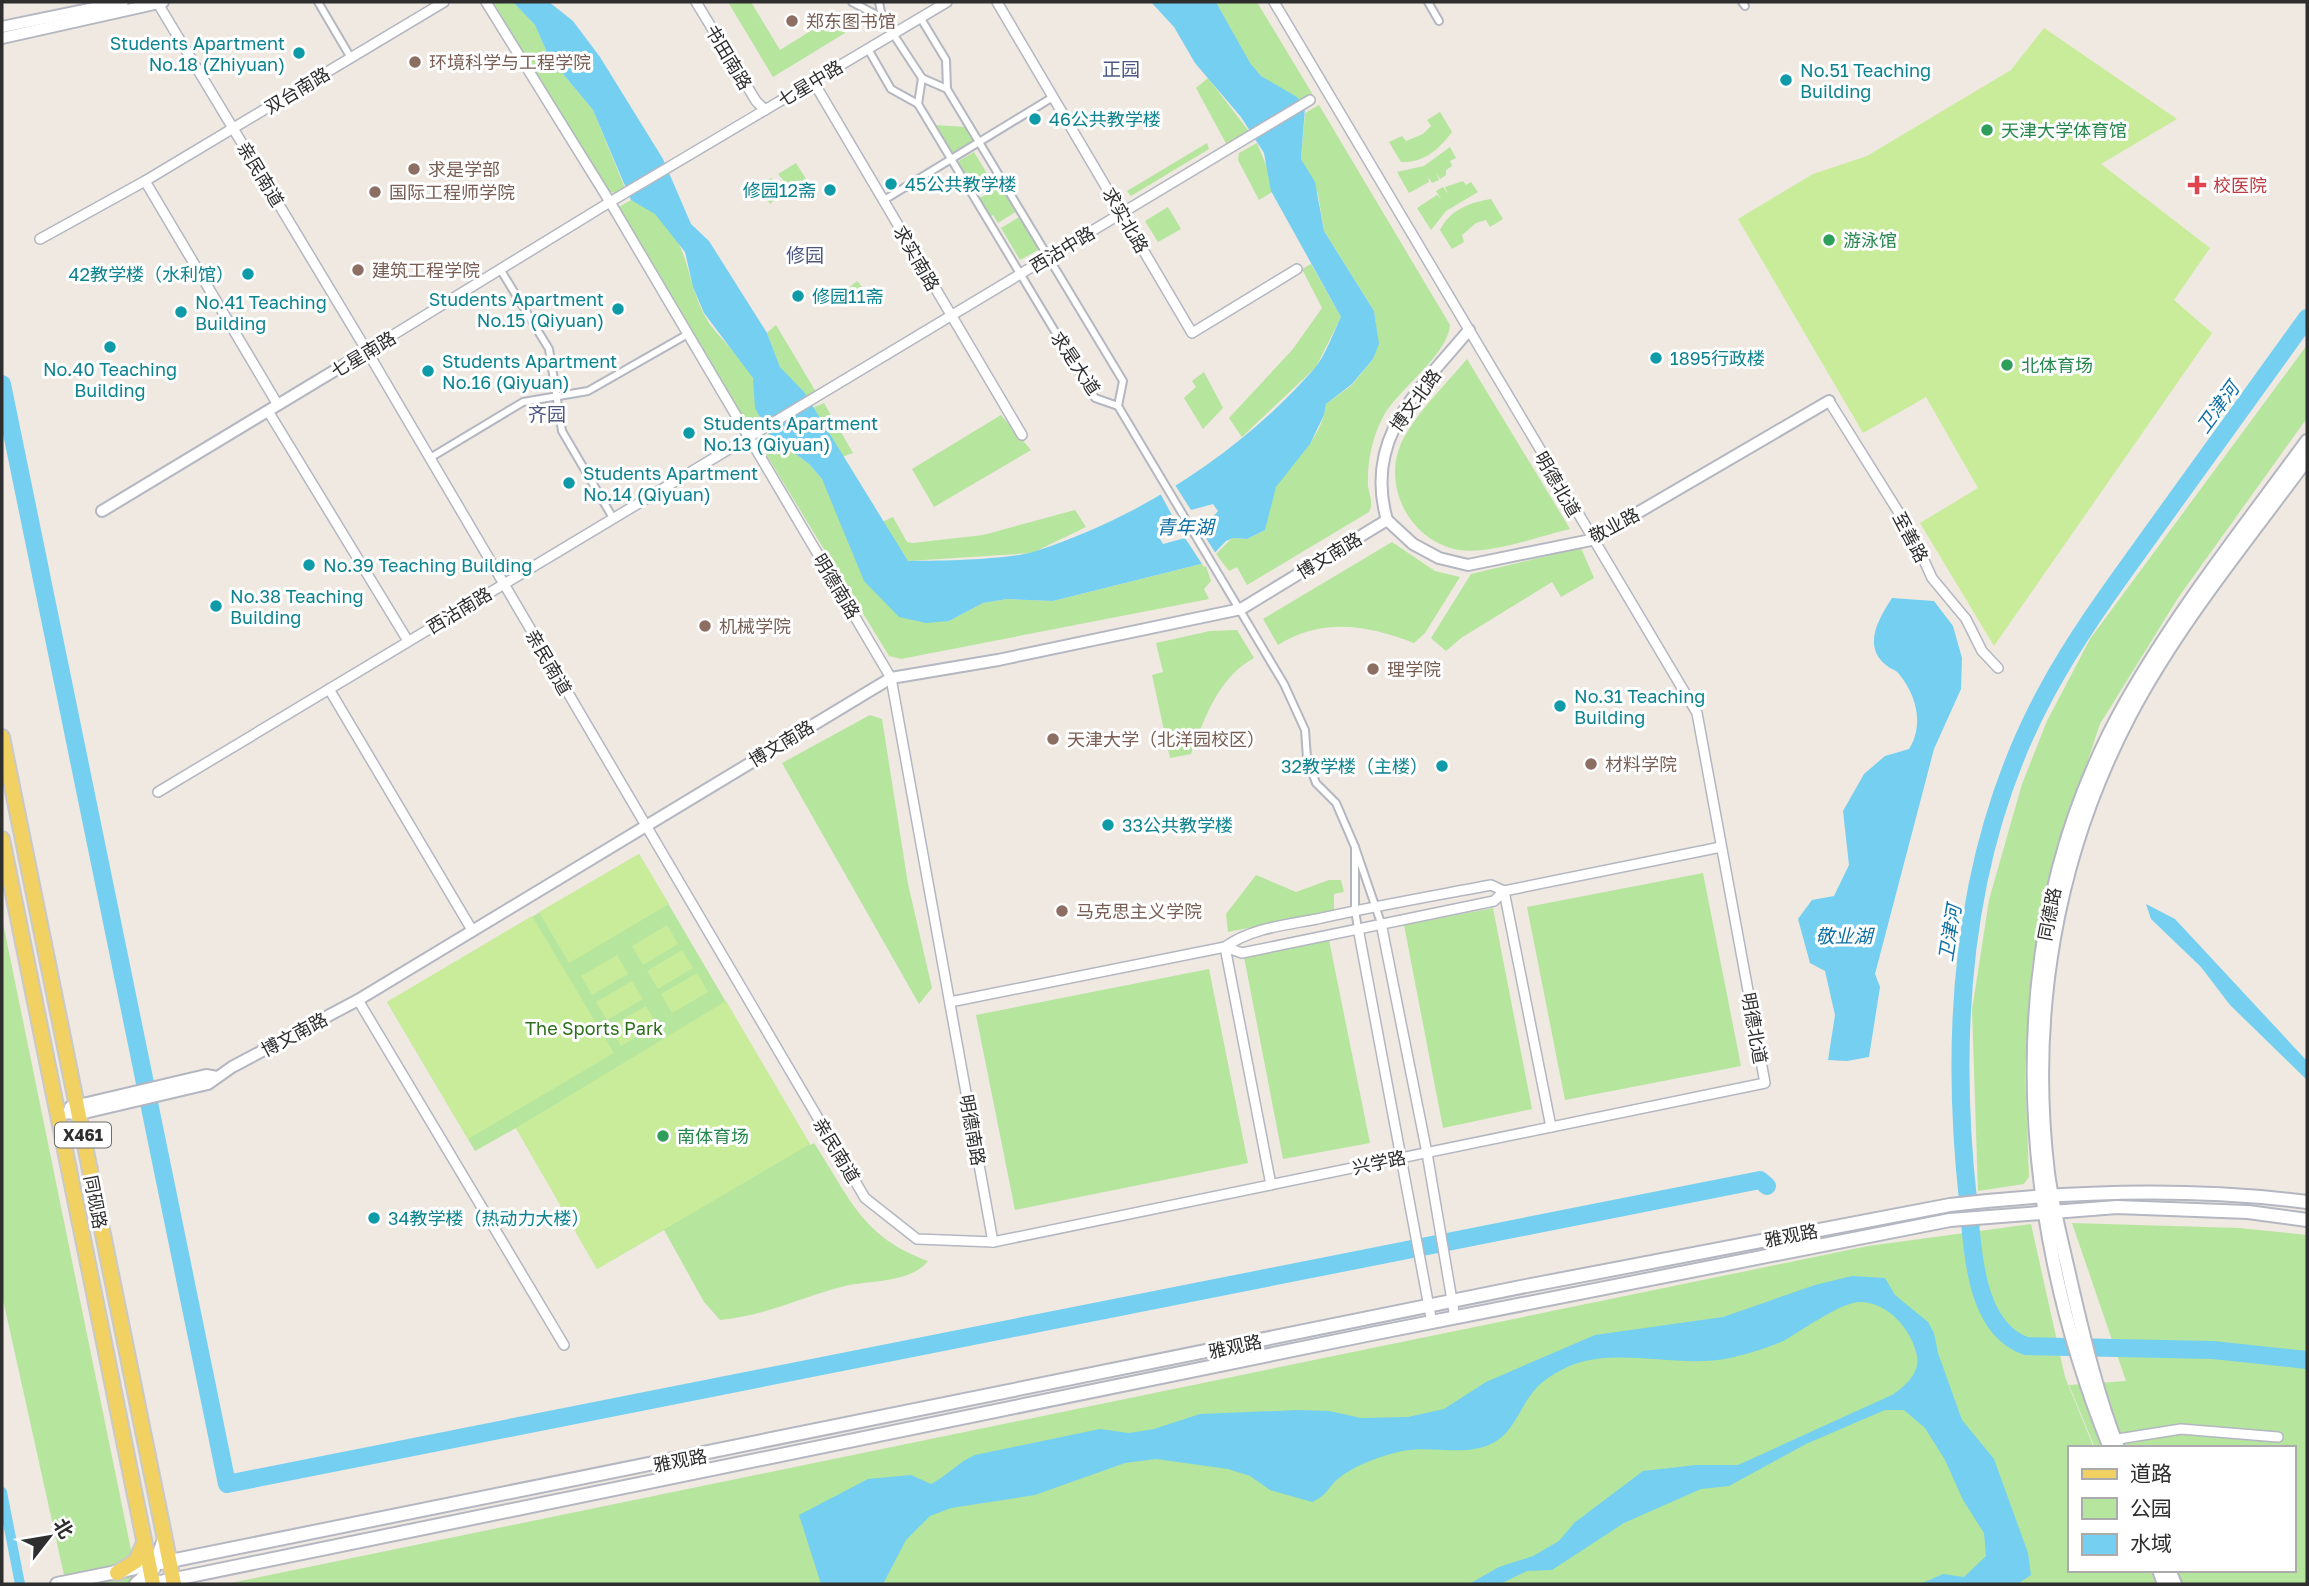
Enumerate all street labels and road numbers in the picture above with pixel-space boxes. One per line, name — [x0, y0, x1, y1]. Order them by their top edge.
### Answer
street label: 书田南路 — [701, 20, 757, 94]
street label: 七星中路 — [773, 55, 847, 111]
street label: 双台南路 — [260, 62, 334, 118]
street label: 亲民南道 — [233, 137, 289, 211]
street label: 求实北路 — [1098, 183, 1154, 257]
street label: 求实南路 — [889, 221, 945, 295]
street label: 西沽中路 — [1025, 221, 1099, 277]
street label: 七星南路 — [326, 326, 400, 382]
street label: 求是大道 — [1047, 327, 1105, 399]
street label: 博文北路 — [1385, 364, 1445, 436]
street label: 明德北道 — [1530, 447, 1586, 521]
street label: 敬业路 — [1585, 503, 1643, 547]
street label: 至善路 — [1889, 508, 1933, 566]
street label: 博文南路 — [1292, 527, 1366, 583]
street label: 明德南路 — [809, 549, 865, 623]
street label: 西沽南路 — [422, 582, 496, 638]
street label: 亲民南道 — [521, 625, 577, 699]
street label: 博文南路 — [744, 715, 818, 771]
street label: 同德路 — [2033, 885, 2065, 943]
street label: 明德北道 — [1738, 991, 1772, 1065]
street label: 博文南路 — [257, 1007, 331, 1061]
street label: 明德南路 — [956, 1093, 990, 1167]
street label: 亲民南道 — [809, 1113, 865, 1187]
road number: X461 — [55, 1122, 111, 1148]
street label: 兴学路 — [1350, 1146, 1408, 1178]
street label: 同砚路 — [80, 1173, 112, 1231]
street label: 雅观路 — [1762, 1219, 1820, 1251]
street label: 雅观路 — [1206, 1330, 1264, 1362]
street label: 雅观路 — [651, 1444, 709, 1476]

